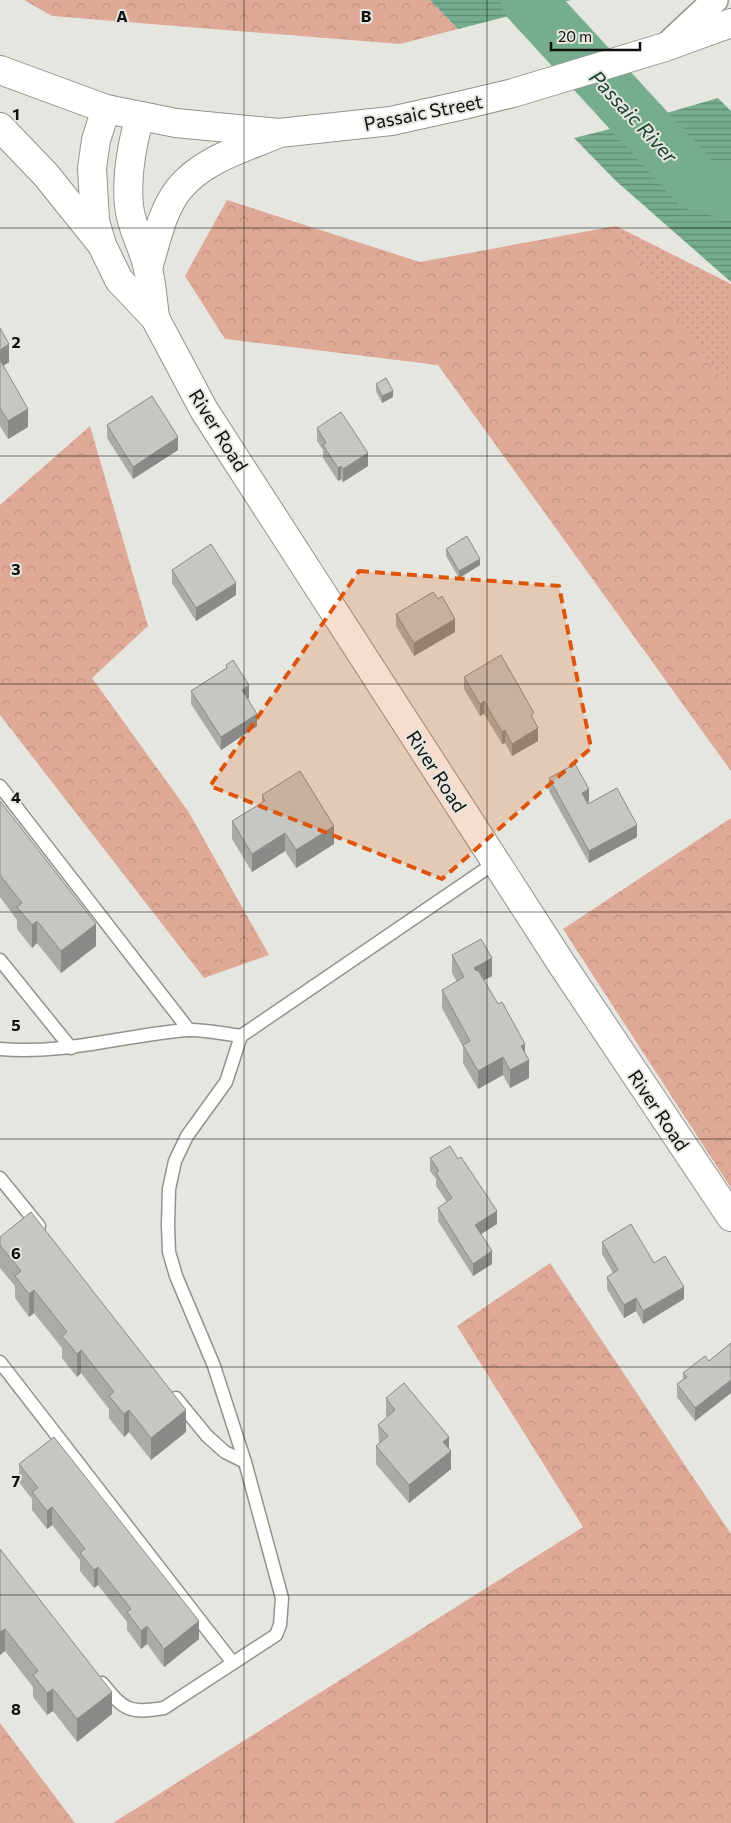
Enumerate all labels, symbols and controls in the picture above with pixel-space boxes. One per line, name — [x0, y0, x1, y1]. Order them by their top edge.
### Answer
text: A — [116, 6, 128, 25]
text: B — [361, 6, 372, 25]
scale bar — [551, 20, 640, 52]
text: 20 m — [558, 27, 592, 45]
water label: Passaic River — [585, 65, 684, 168]
street label: Passaic Street — [362, 89, 485, 135]
text: 1 — [12, 104, 20, 123]
text: 2 — [11, 332, 21, 351]
street label: River Road — [185, 385, 253, 475]
text: 3 — [11, 559, 21, 578]
street label: River Road — [402, 726, 472, 816]
text: 4 — [11, 787, 21, 806]
text: 5 — [11, 1015, 21, 1034]
street label: River Road — [624, 1065, 694, 1155]
text: 6 — [11, 1243, 21, 1262]
text: 7 — [12, 1471, 21, 1490]
text: 8 — [11, 1699, 21, 1718]

